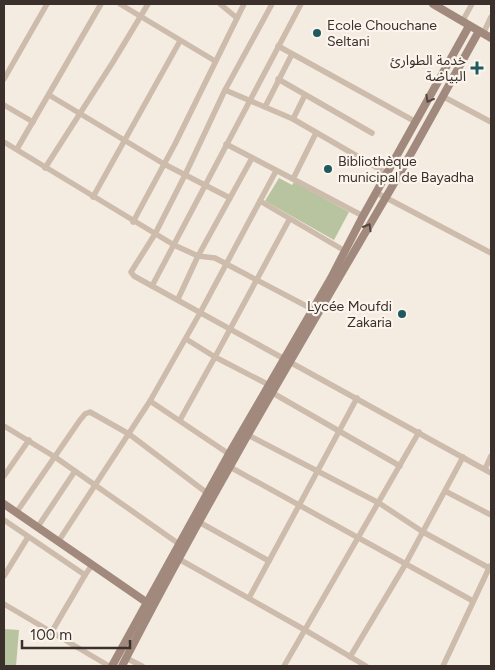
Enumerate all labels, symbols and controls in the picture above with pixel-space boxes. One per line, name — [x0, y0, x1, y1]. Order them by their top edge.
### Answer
place label: Ecole Chouchane Seltani — [327, 17, 437, 50]
marker: Ecole Chouchane Seltani — [311, 27, 323, 39]
place label: خدمة الطوارئ البياضة — [390, 52, 466, 85]
marker: خدمة الطوارئ البياضة — [470, 61, 484, 75]
one-way arrow — [425, 94, 435, 103]
place label: Bibliothèque municipal de Bayadha — [338, 153, 474, 186]
marker: Bibliothèque municipal de Bayadha — [322, 163, 334, 175]
one-way arrow — [361, 223, 371, 232]
place label: Lycée Moufdi Zakaria — [307, 298, 392, 331]
marker: Lycée Moufdi Zakaria — [396, 308, 408, 320]
scale bar — [22, 618, 130, 650]
text: 100 m — [30, 626, 72, 644]

